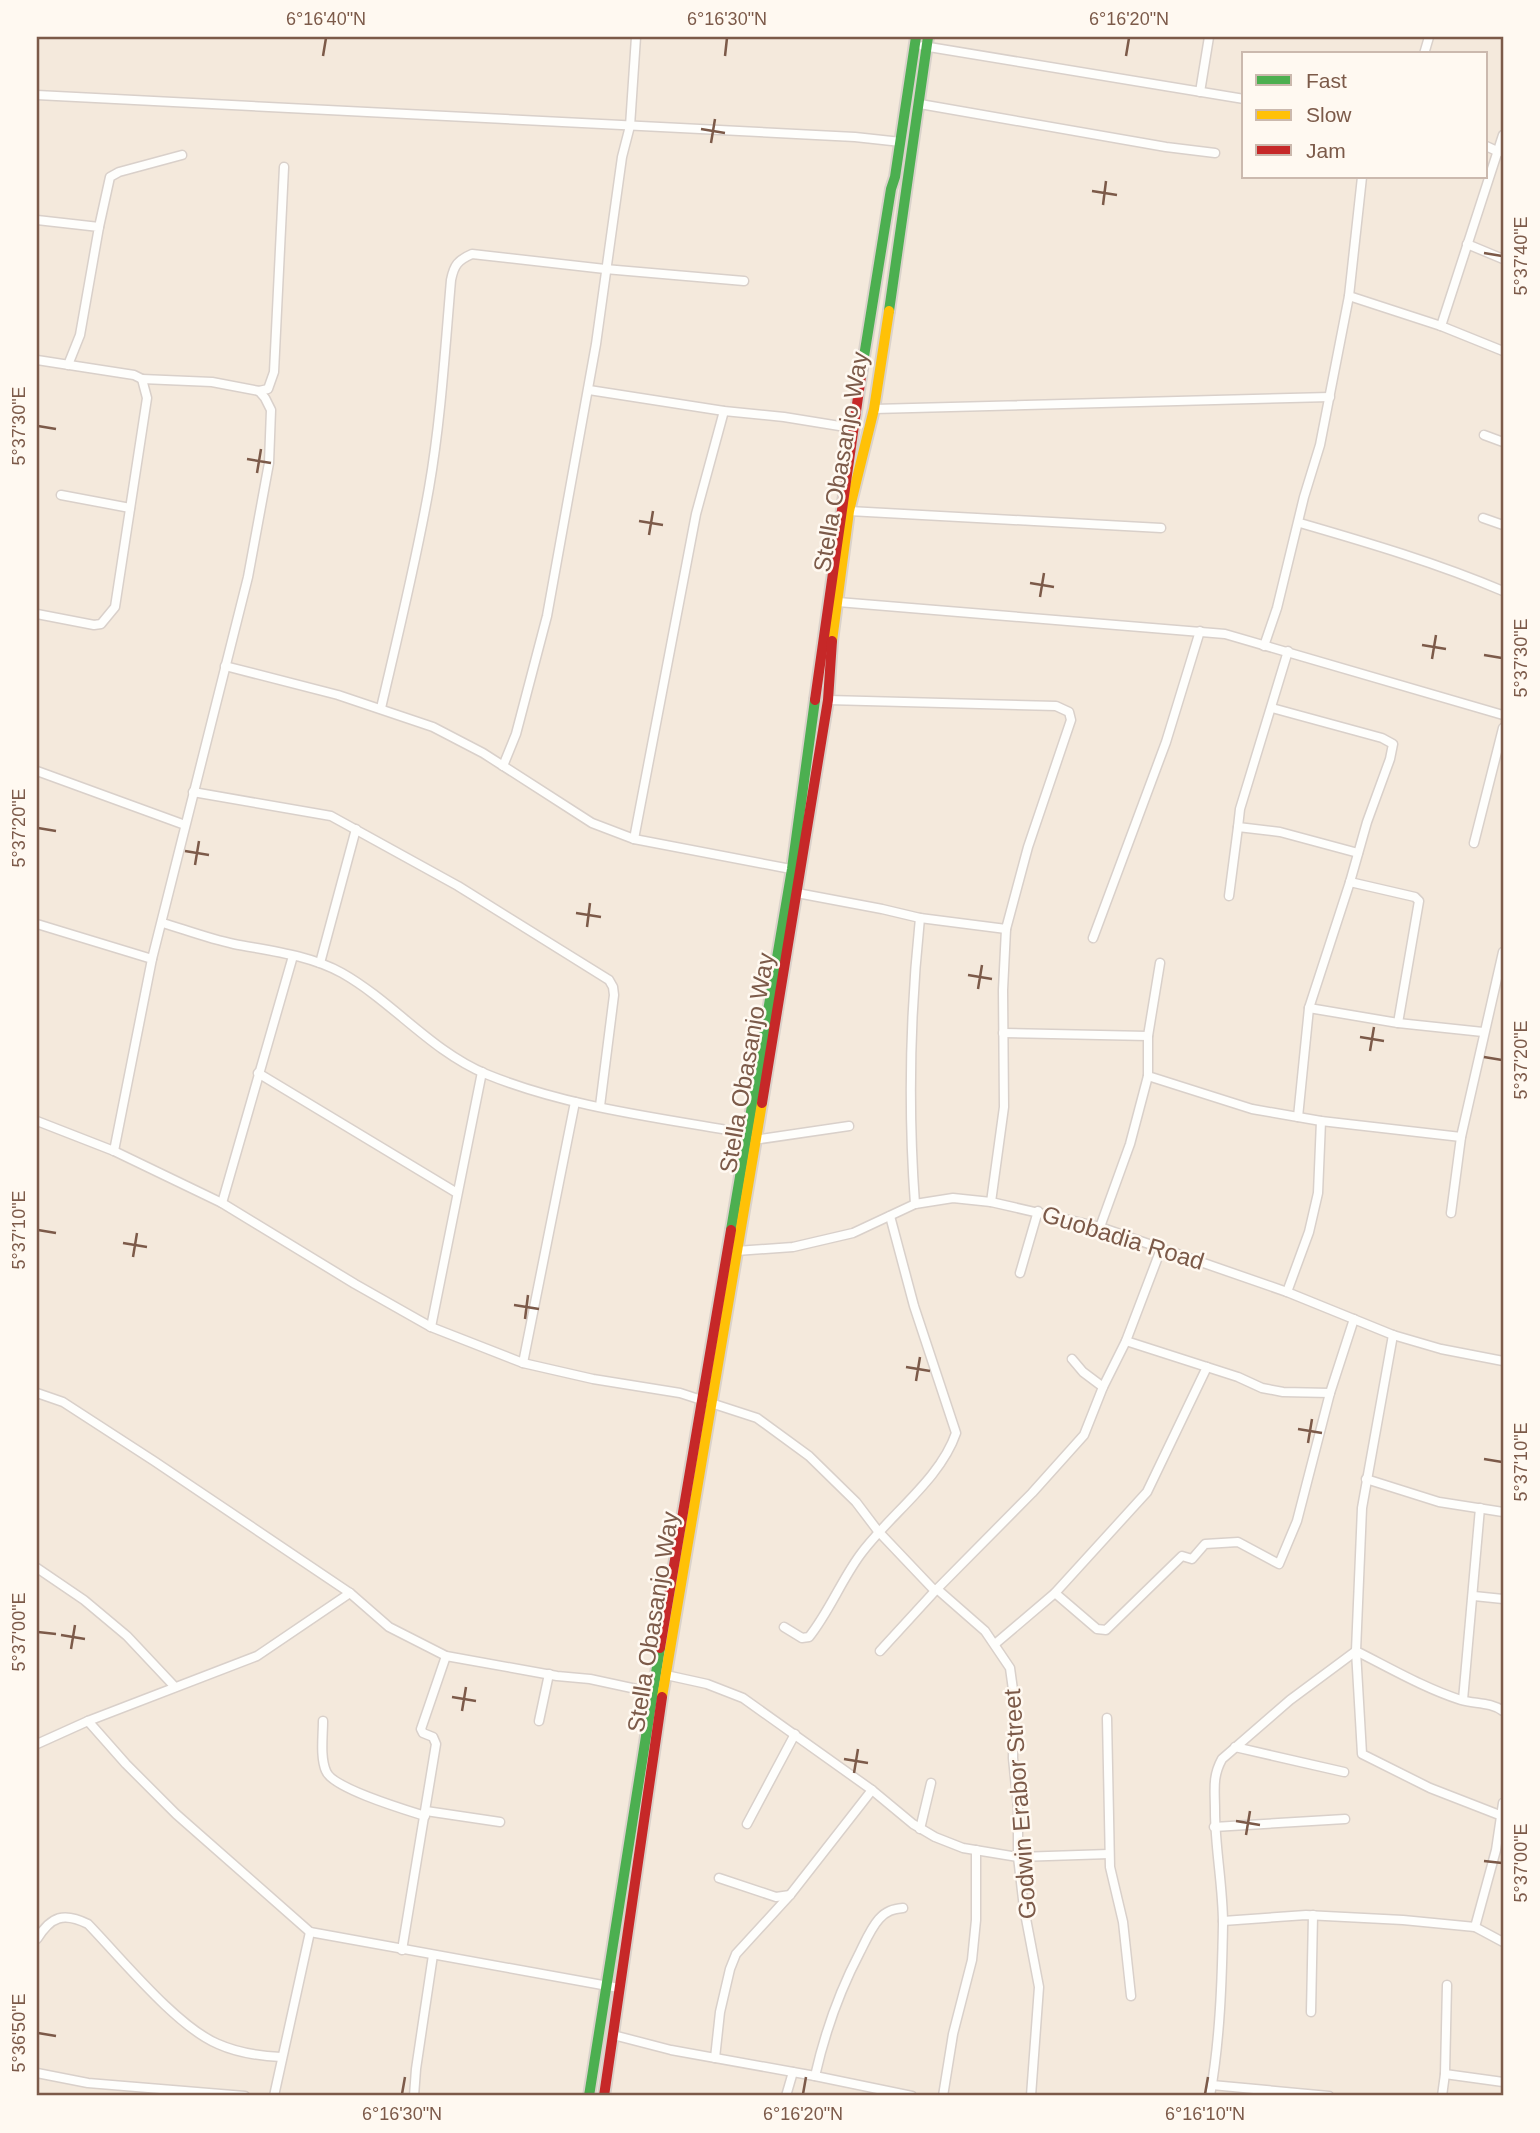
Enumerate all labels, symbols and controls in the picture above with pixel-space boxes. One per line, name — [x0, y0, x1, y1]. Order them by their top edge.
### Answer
text: 6°16'40"N — [286, 9, 366, 29]
text: 6°16'30"N — [687, 9, 767, 29]
text: 6°16'20"N — [1089, 9, 1169, 29]
legend — [1242, 52, 1488, 178]
text: Fast — [1306, 69, 1347, 92]
text: Slow — [1306, 103, 1352, 126]
text: Jam — [1306, 139, 1346, 162]
text: 5°37'40"E — [1511, 216, 1531, 296]
street label: Stella Obasanjo Way — [808, 350, 873, 574]
text: 5°37'30"E — [9, 386, 29, 466]
text: 5°37'30"E — [1511, 618, 1531, 698]
text: 5°37'20"E — [9, 788, 29, 868]
street label: Stella Obasanjo Way — [714, 951, 779, 1175]
text: 5°37'20"E — [1511, 1020, 1531, 1100]
text: 5°37'10"E — [9, 1190, 29, 1270]
street label: Guobadia Road — [1039, 1200, 1207, 1275]
text: 5°37'10"E — [1511, 1422, 1531, 1502]
street label: Stella Obasanjo Way — [622, 1510, 683, 1734]
text: 5°37'00"E — [9, 1592, 29, 1672]
street label: Godwin Erabor Street — [998, 1688, 1041, 1920]
text: 5°37'00"E — [1511, 1823, 1531, 1903]
text: 5°36'50"E — [9, 1993, 29, 2073]
text: 6°16'30"N — [362, 2104, 442, 2124]
text: 6°16'20"N — [763, 2104, 843, 2124]
text: 6°16'10"N — [1165, 2104, 1245, 2124]

